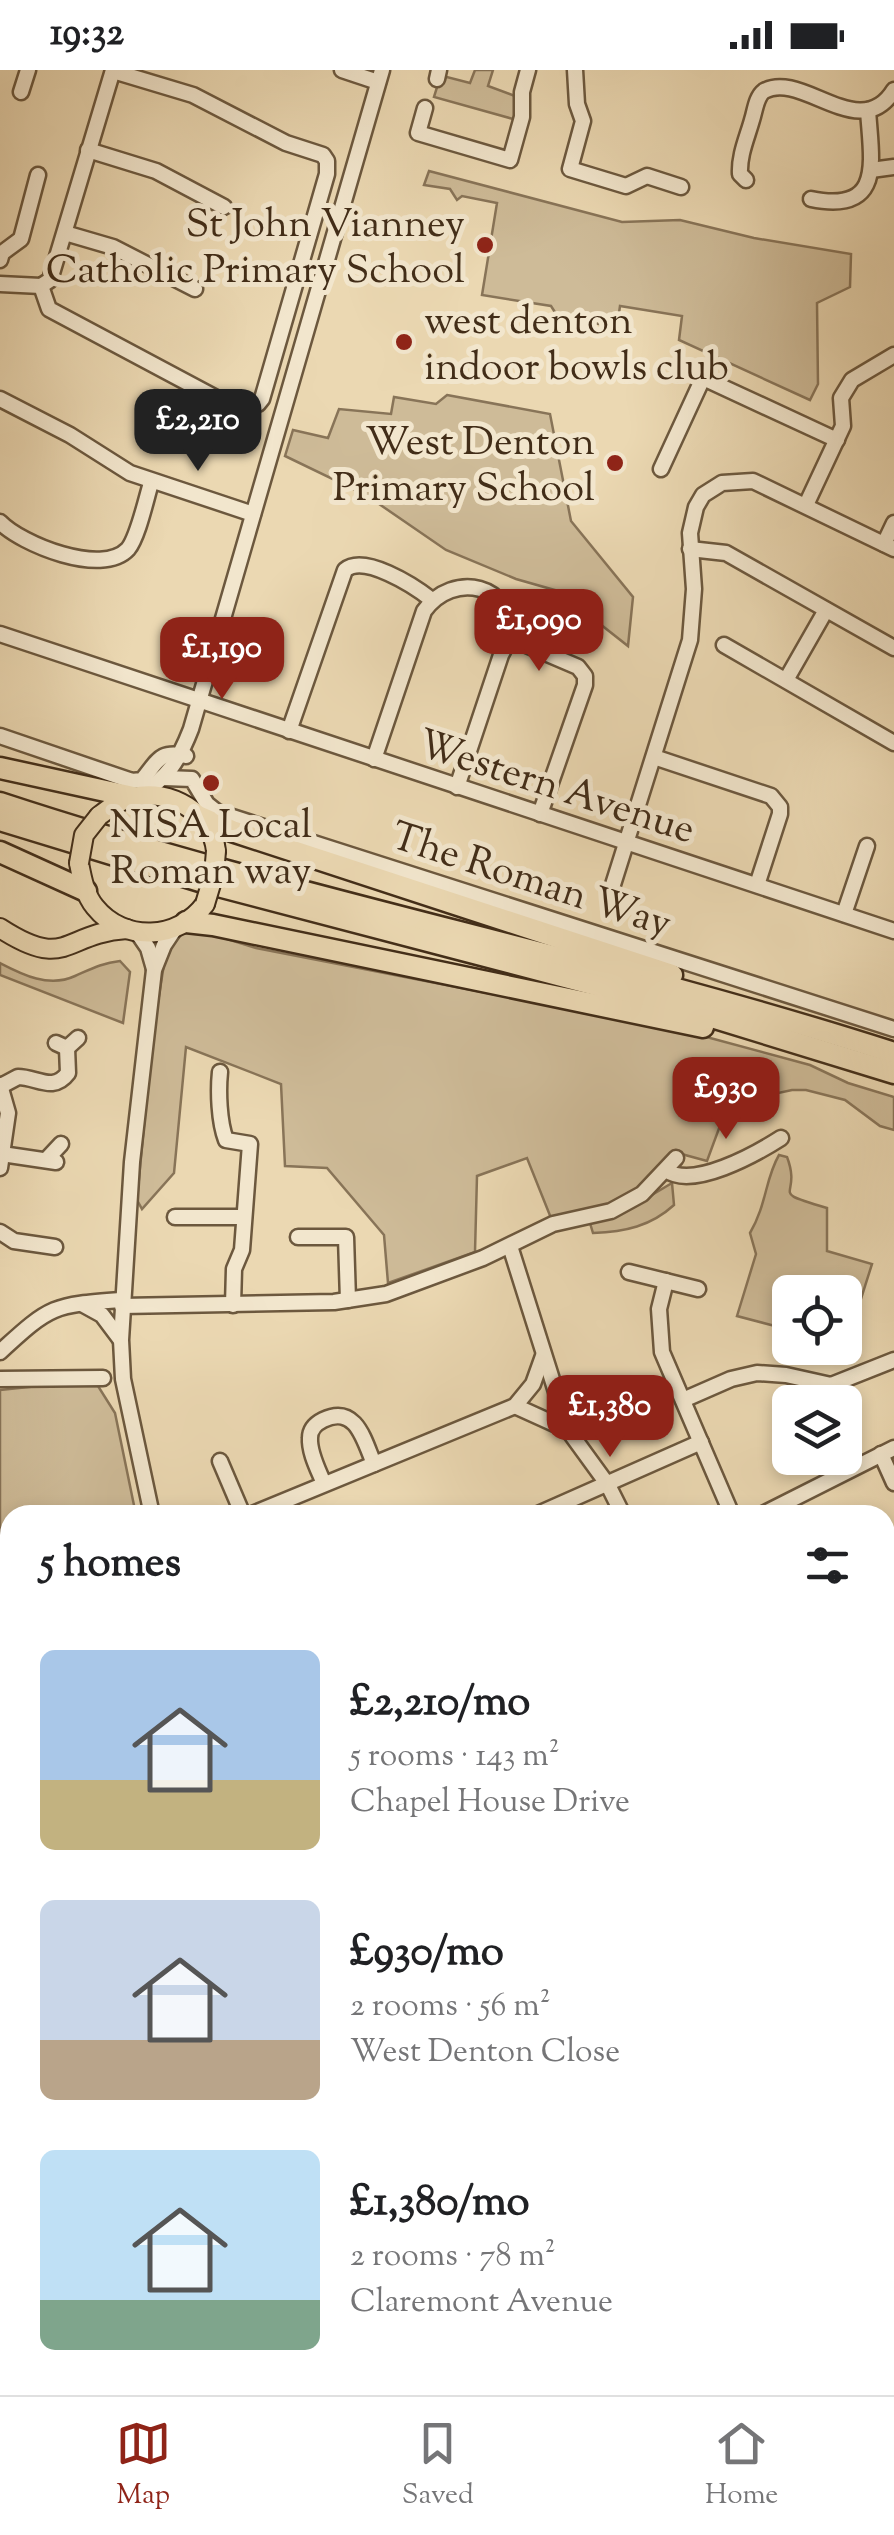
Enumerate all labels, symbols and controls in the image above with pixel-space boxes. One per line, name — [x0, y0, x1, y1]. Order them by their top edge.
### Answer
text: 19:32 — [50, 8, 124, 62]
place label: St John Vianney Catholic Primary School — [46, 198, 465, 301]
marker: St John Vianney Catholic Primary School — [474, 234, 496, 256]
place label: west denton indoor bowls club — [424, 295, 729, 398]
marker: west denton indoor bowls club — [393, 331, 415, 353]
pin: £2,210 — [117, 389, 279, 474]
text: £2,210 — [156, 398, 240, 444]
place label: West Denton Primary School — [333, 416, 595, 519]
marker: West Denton Primary School — [604, 452, 626, 474]
pin: £1,090 — [458, 589, 620, 674]
text: £1,090 — [496, 598, 582, 644]
pin: £1,190 — [141, 617, 303, 702]
text: £1,190 — [182, 626, 262, 672]
street label: Western Avenue — [410, 718, 701, 861]
marker: NISA Local Roman way — [200, 772, 222, 794]
place label: NISA Local Roman way — [110, 799, 312, 902]
street label: The Roman Way — [383, 810, 678, 954]
pin: £930 — [667, 1057, 785, 1142]
text: £930 — [695, 1066, 757, 1112]
map controls — [772, 1275, 862, 1475]
button: locate — [772, 1275, 862, 1365]
pin: £1,380 — [529, 1375, 691, 1460]
text: £1,380 — [569, 1384, 651, 1430]
button: layers — [772, 1385, 862, 1475]
text: 5 homes — [40, 1535, 181, 1595]
icon: filters — [800, 1538, 855, 1593]
text: £2,210/mo — [350, 1674, 530, 1734]
icon: home — [120, 1690, 240, 1810]
text: 5 rooms · 143 m² — [350, 1734, 560, 1780]
text: Chapel House Drive — [350, 1780, 630, 1826]
text: £930/mo — [350, 1924, 504, 1984]
icon: home — [120, 1940, 240, 2060]
text: 2 rooms · 56 m² — [350, 1984, 550, 2030]
text: West Denton Close — [350, 2030, 620, 2076]
text: £1,380/mo — [350, 2174, 529, 2234]
icon: home — [120, 2190, 240, 2310]
text: 2 rooms · 78 m² — [350, 2234, 556, 2280]
text: Claremont Avenue — [350, 2280, 613, 2326]
tab: Map — [116, 2416, 171, 2516]
tab: Saved — [402, 2416, 474, 2516]
tab: Home — [705, 2416, 778, 2516]

